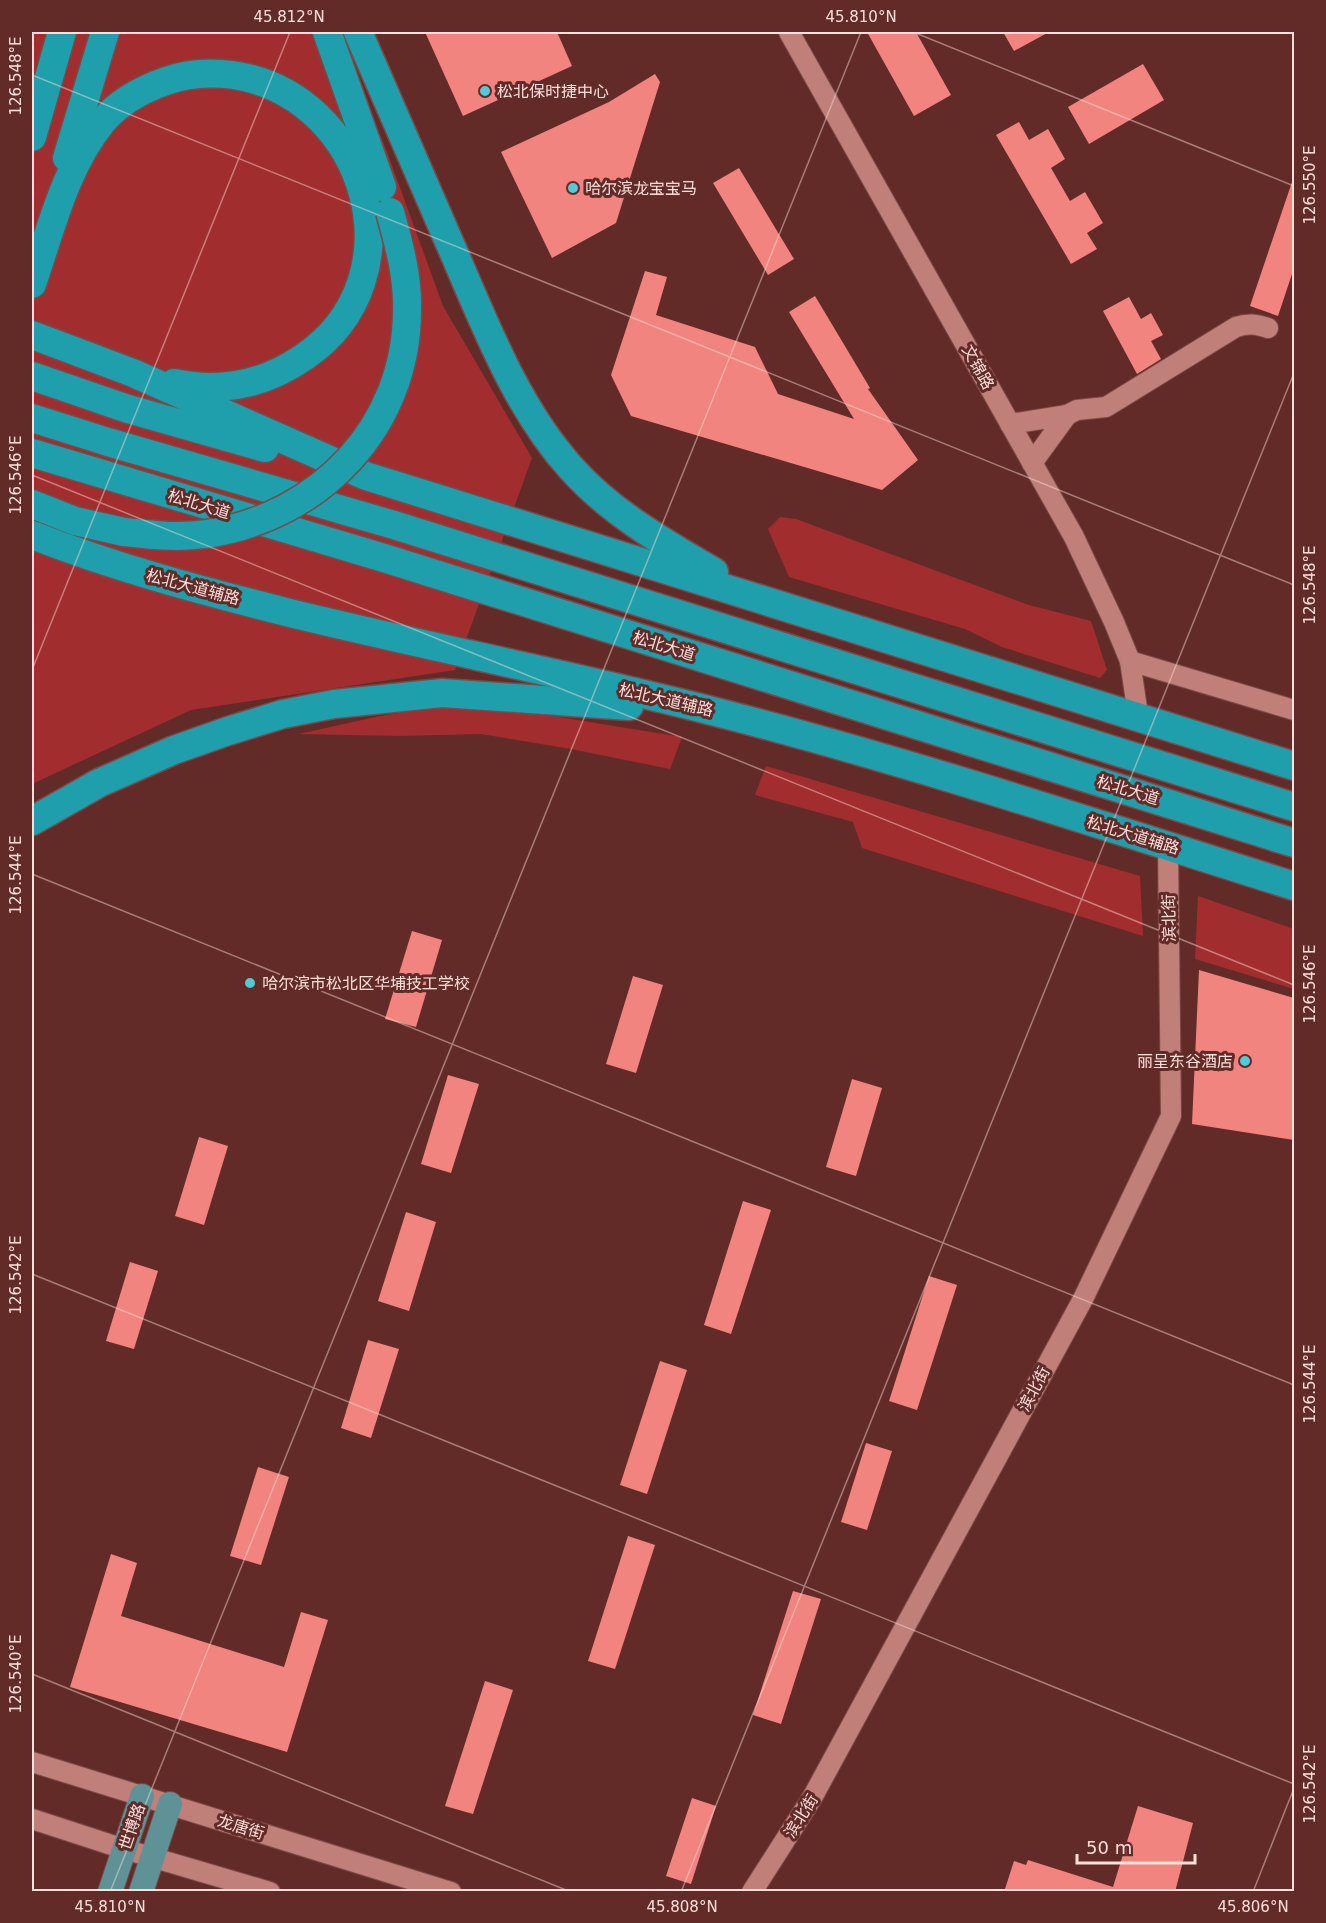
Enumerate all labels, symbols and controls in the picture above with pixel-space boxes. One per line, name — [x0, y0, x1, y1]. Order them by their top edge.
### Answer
text: 45.812°N — [253, 8, 325, 26]
text: 45.810°N — [825, 8, 897, 26]
text: 126.548°E — [7, 36, 25, 116]
place label: 松北保时捷中心 — [497, 82, 609, 101]
marker: 松北保时捷中心 — [478, 84, 492, 98]
text: 126.550°E — [1301, 145, 1319, 225]
place label: 哈尔滨龙宝宝马 — [585, 179, 697, 198]
marker: 哈尔滨龙宝宝马 — [566, 181, 580, 195]
street label: 文锦路 — [958, 341, 998, 393]
text: 126.546°E — [7, 435, 25, 515]
street label: 松北大道 — [166, 486, 232, 522]
text: 126.548°E — [1301, 545, 1319, 625]
street label: 松北大道辅路 — [144, 565, 242, 609]
street label: 松北大道 — [631, 628, 697, 664]
street label: 松北大道辅路 — [617, 680, 715, 720]
street label: 松北大道 — [1095, 772, 1161, 808]
street label: 松北大道辅路 — [1084, 812, 1182, 858]
text: 126.544°E — [7, 835, 25, 915]
street label: 滨北街 — [1159, 894, 1179, 942]
text: 126.546°E — [1301, 944, 1319, 1024]
place label: 哈尔滨市松北区华埔技工学校 — [262, 974, 470, 993]
marker: 哈尔滨市松北区华埔技工学校 — [243, 976, 257, 990]
place label: 丽呈东谷酒店 — [1137, 1052, 1233, 1071]
marker: 丽呈东谷酒店 — [1238, 1054, 1252, 1068]
text: 126.542°E — [7, 1235, 25, 1315]
text: 126.544°E — [1301, 1344, 1319, 1424]
street label: 滨北街 — [1014, 1363, 1054, 1415]
text: 126.540°E — [7, 1634, 25, 1714]
text: 126.542°E — [1301, 1744, 1319, 1824]
street label: 滨北街 — [780, 1791, 822, 1841]
street label: 世博路 — [115, 1801, 149, 1853]
street label: 龙唐街 — [215, 1811, 267, 1843]
scale bar — [1077, 1827, 1196, 1865]
text: 50 m — [1086, 1837, 1132, 1858]
text: 45.810°N — [74, 1898, 146, 1916]
text: 45.808°N — [646, 1898, 718, 1916]
text: 45.806°N — [1217, 1898, 1289, 1916]

